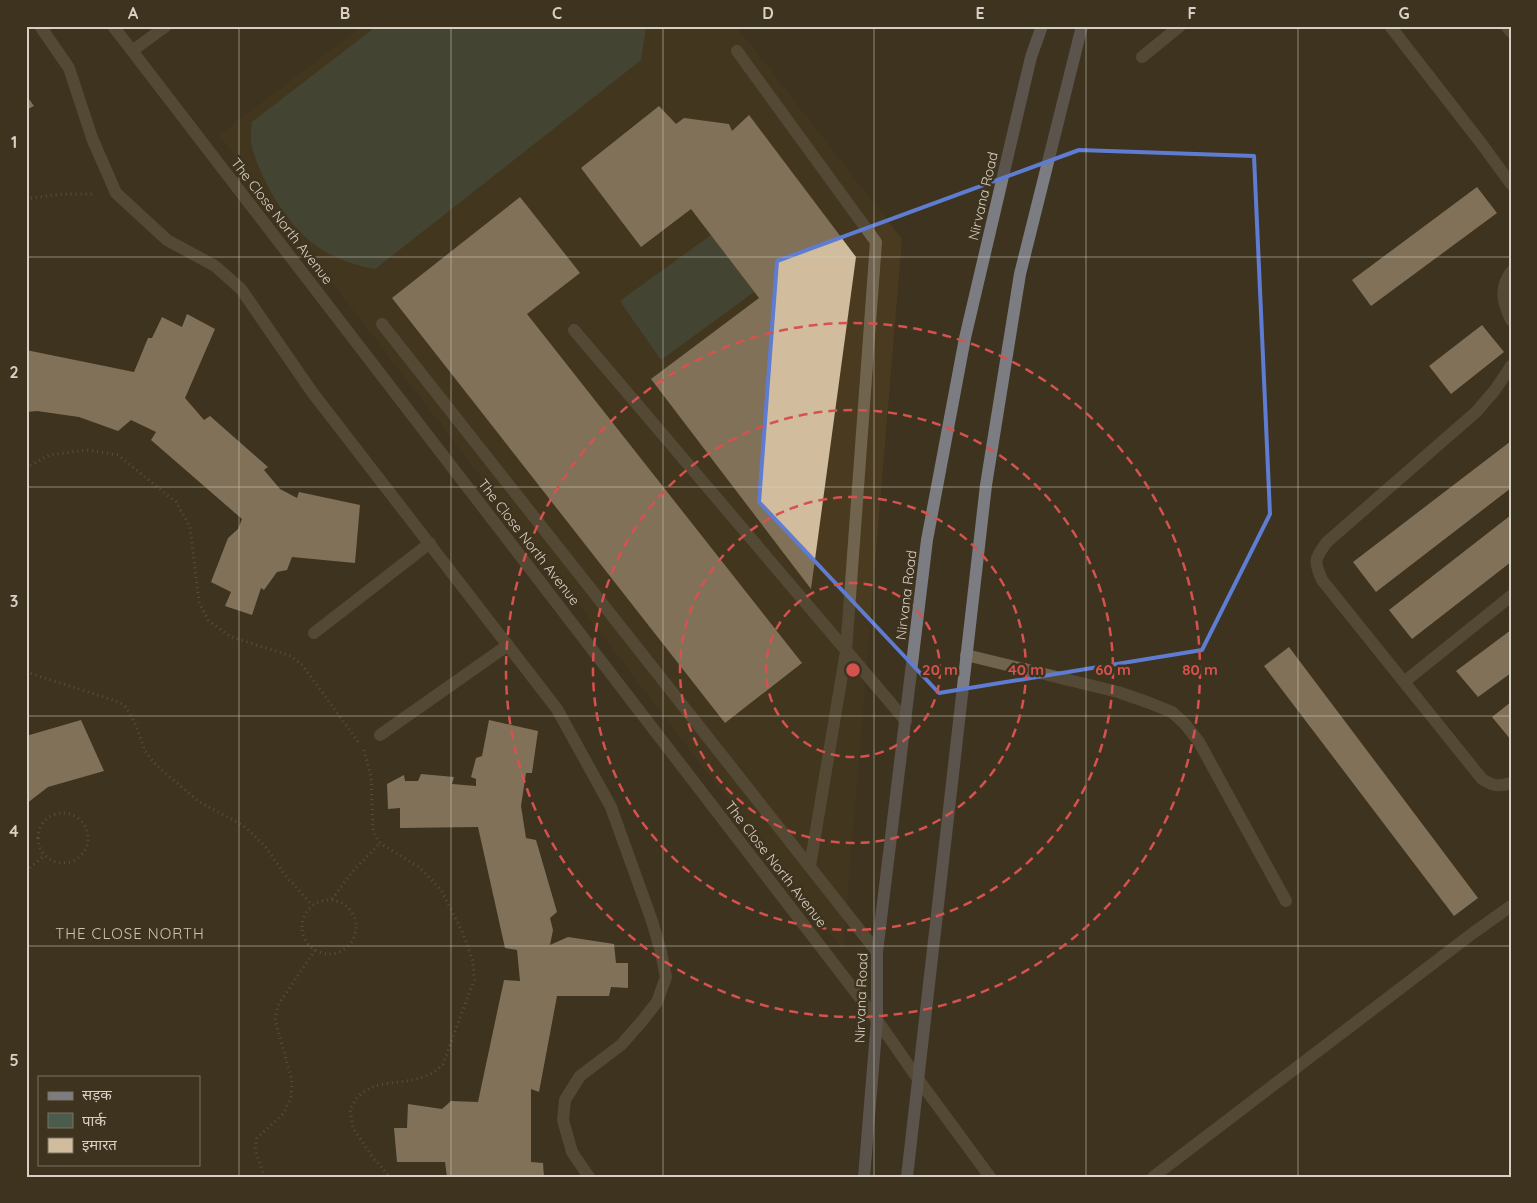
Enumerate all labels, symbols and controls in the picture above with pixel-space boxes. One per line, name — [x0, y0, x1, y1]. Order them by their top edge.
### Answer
text: A — [128, 3, 139, 23]
text: B — [340, 3, 350, 23]
text: C — [552, 3, 562, 23]
text: D — [762, 3, 774, 23]
text: E — [975, 3, 985, 23]
text: F — [1188, 3, 1197, 23]
text: G — [1398, 3, 1410, 23]
text: 1 — [11, 132, 17, 152]
street label: Nirvana Road — [964, 150, 1002, 242]
street label: The Close North Avenue — [227, 154, 337, 288]
text: 2 — [9, 362, 19, 382]
street label: The Close North Avenue — [474, 475, 584, 609]
street label: Nirvana Road — [892, 549, 920, 641]
text: 3 — [10, 591, 18, 611]
text: 20 m — [922, 660, 958, 679]
text: 40 m — [1008, 660, 1044, 679]
text: 60 m — [1095, 660, 1131, 679]
text: 80 m — [1182, 660, 1218, 679]
centre of rings — [844, 661, 862, 679]
street label: The Close North Avenue — [721, 797, 831, 931]
text: 4 — [9, 821, 19, 841]
district label: THE CLOSE NORTH — [55, 924, 205, 943]
street label: Nirvana Road — [850, 953, 872, 1043]
text: 5 — [9, 1050, 19, 1070]
legend — [38, 1076, 200, 1166]
text: सड़क — [82, 1085, 112, 1104]
text: पार्क — [82, 1111, 106, 1130]
text: इमारत — [82, 1135, 117, 1154]

